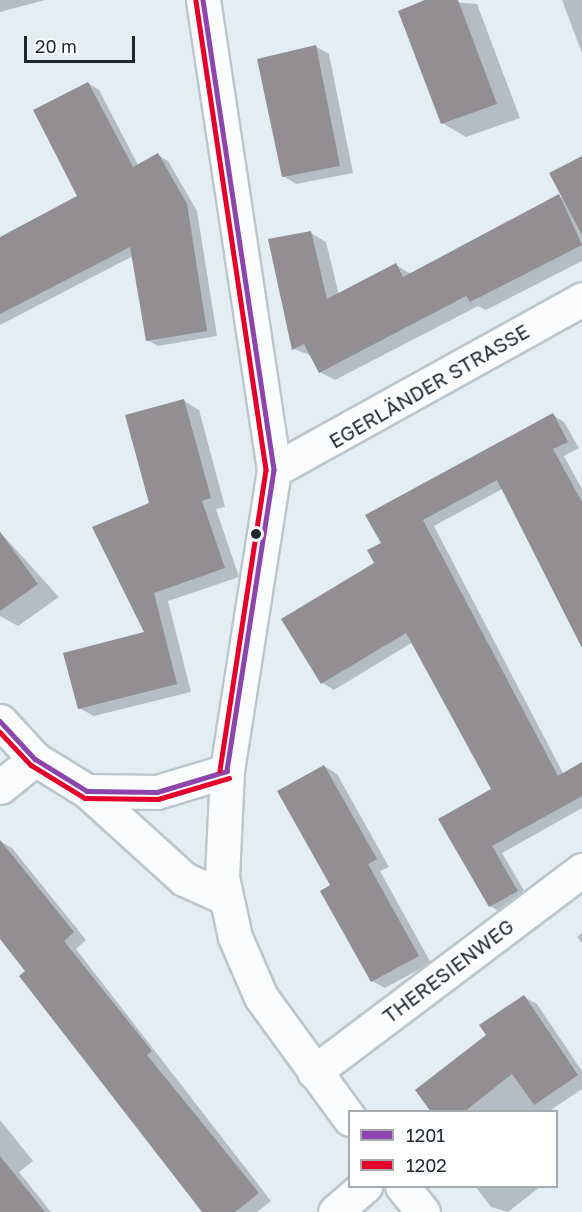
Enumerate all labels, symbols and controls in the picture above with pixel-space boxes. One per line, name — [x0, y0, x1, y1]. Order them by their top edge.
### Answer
scale bar — [27, 24, 138, 62]
text: 20 m — [35, 35, 77, 57]
street label: EGERLÄNDER STRASSE — [325, 319, 533, 453]
unlabelled marker — [250, 528, 262, 540]
street label: THERESIENWEG — [378, 914, 518, 1028]
legend — [348, 1110, 558, 1188]
text: 1201 — [406, 1124, 445, 1146]
text: 1202 — [406, 1154, 447, 1176]

